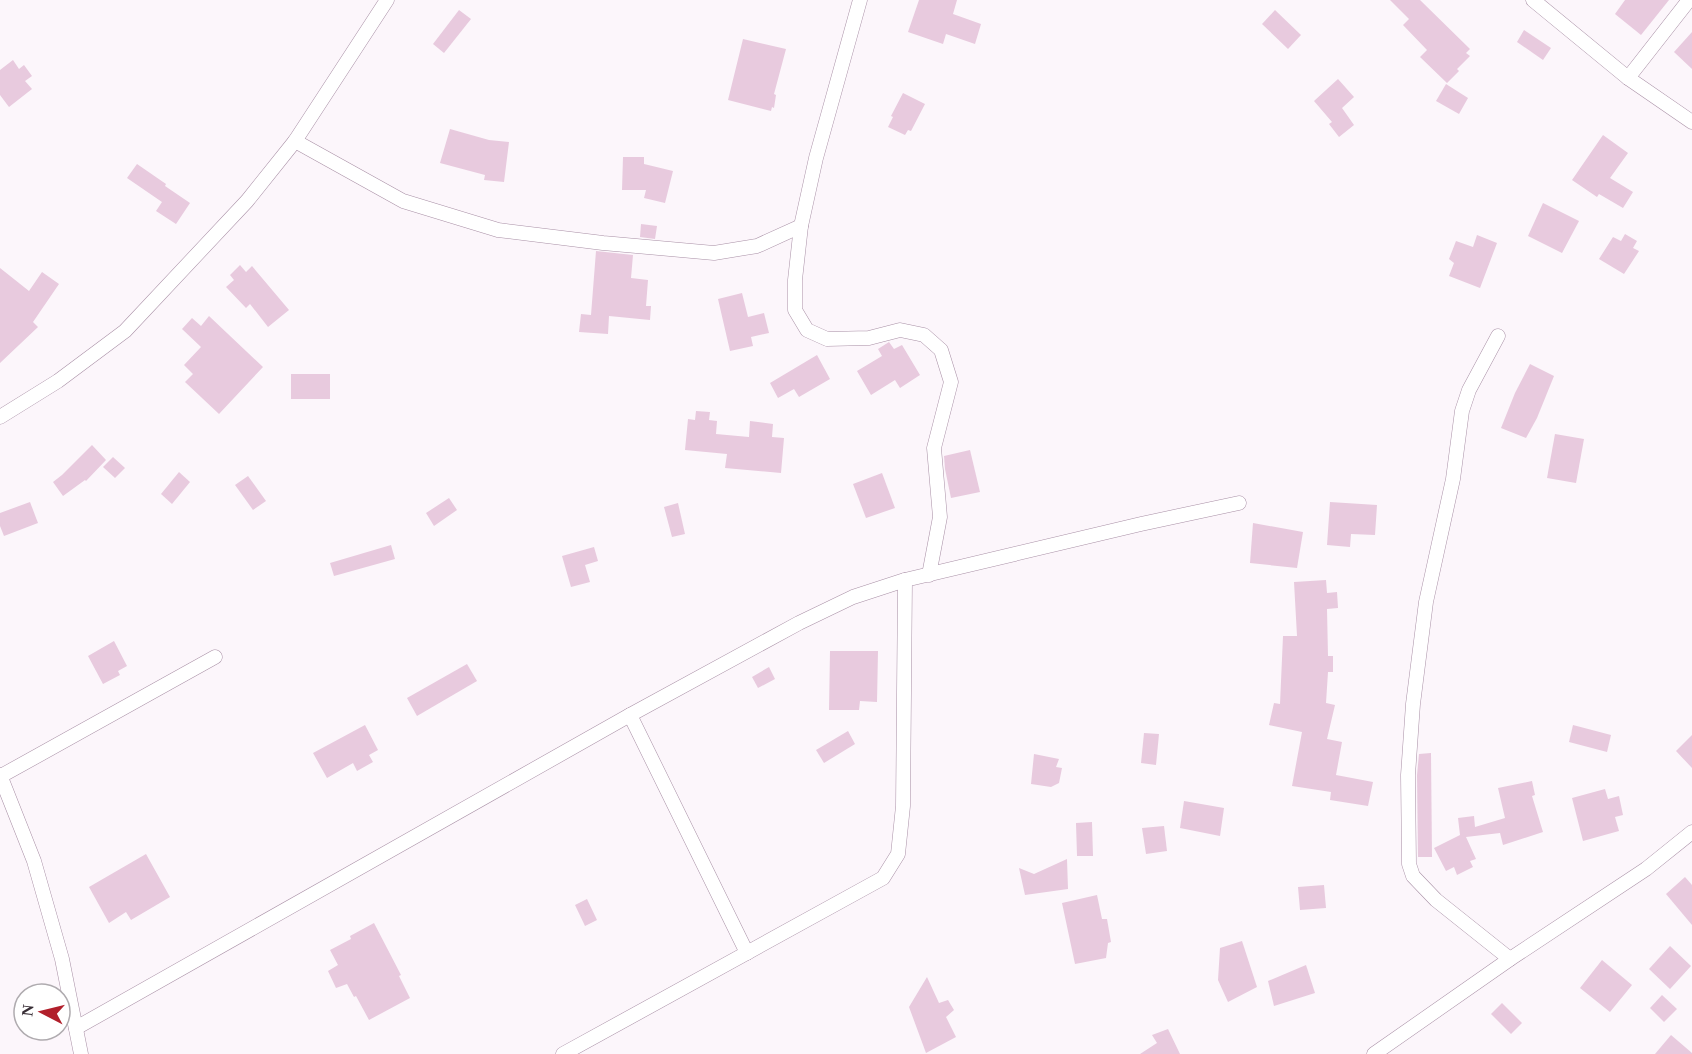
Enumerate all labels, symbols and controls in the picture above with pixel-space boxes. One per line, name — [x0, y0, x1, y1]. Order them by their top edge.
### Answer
north arrow — [12, 982, 72, 1042]
text: N — [18, 1003, 37, 1017]

